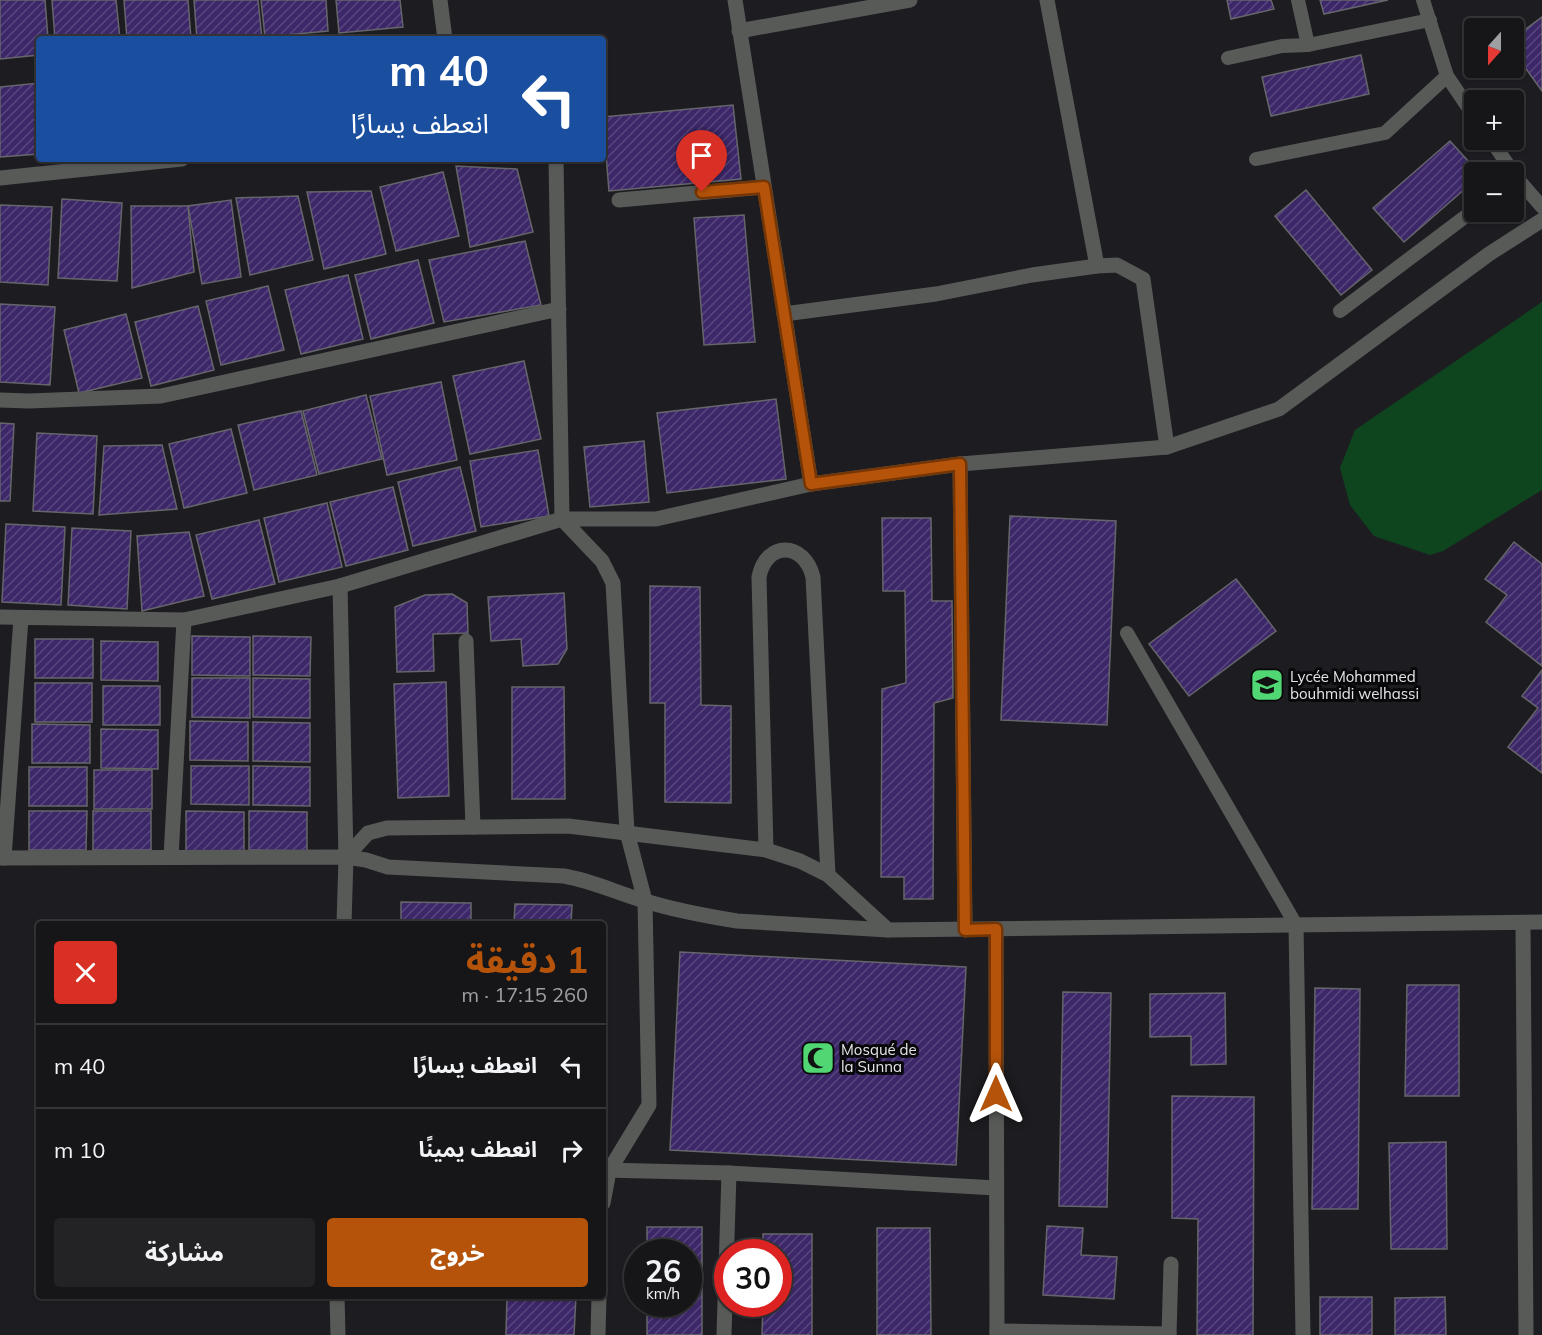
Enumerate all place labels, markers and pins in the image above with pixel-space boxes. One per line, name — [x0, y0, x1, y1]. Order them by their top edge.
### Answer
pin — [676, 130, 727, 192]
school or university icon: Lycée Mohammed bouhmidi welhassi — [1249, 667, 1285, 703]
place label: Lycée Mohammed bouhmidi welhassi — [1290, 667, 1419, 703]
mosque icon: Mosqué de la Sunna — [800, 1040, 836, 1076]
place label: Mosqué de la Sunna — [841, 1040, 917, 1076]

